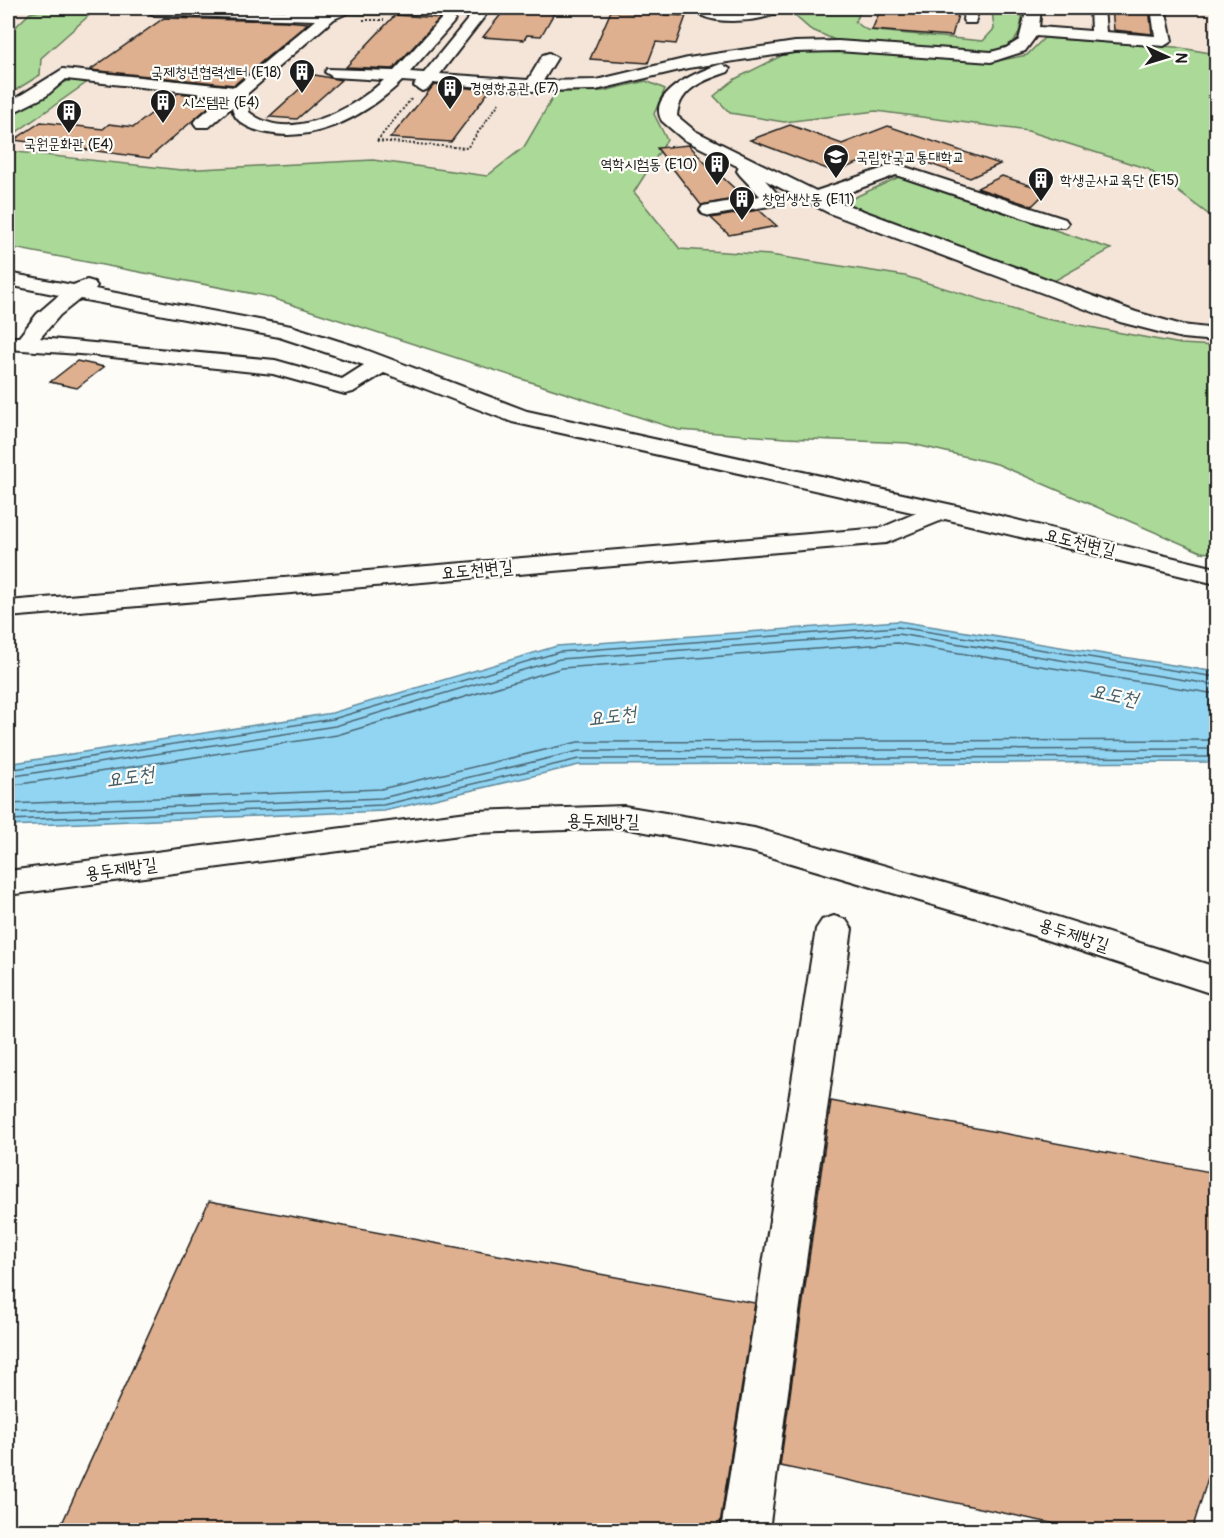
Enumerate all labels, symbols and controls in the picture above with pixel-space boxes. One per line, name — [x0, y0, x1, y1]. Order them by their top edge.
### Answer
north arrow — [1137, 27, 1197, 87]
text: N — [1171, 52, 1191, 64]
building icon: 국제청년협력센터 (E18) — [287, 57, 317, 95]
place label: 국제청년협력센터 (E18) — [151, 63, 282, 82]
building icon: 경영항공관 (E7) — [435, 73, 465, 111]
place label: 경영항공관 (E7) — [470, 79, 559, 98]
building icon: 시스템관 (E4) — [148, 87, 178, 125]
place label: 시스템관 (E4) — [182, 93, 260, 112]
building icon: 국원문화관 (E4) — [54, 97, 84, 135]
place label: 국원문화관 (E4) — [24, 135, 114, 154]
school or university icon: 국립한국교통대학교 — [821, 142, 851, 180]
place label: 국립한국교통대학교 — [856, 148, 965, 167]
building icon: 역학시험동 (E10) — [702, 149, 732, 187]
place label: 역학시험동 (E10) — [600, 155, 698, 174]
building icon: 학생군사교육단 (E15) — [1026, 165, 1056, 203]
place label: 학생군사교육단 (E15) — [1060, 171, 1180, 190]
building icon: 창업생산동 (E11) — [727, 184, 757, 222]
place label: 창업생산동 (E11) — [762, 190, 855, 209]
street label: 요도천변길 — [1042, 523, 1118, 563]
street label: 요도천변길 — [440, 555, 515, 585]
water label: 요도천 — [1088, 678, 1142, 713]
water label: 요도천 — [587, 700, 639, 731]
water label: 요도천 — [104, 761, 158, 793]
street label: 용두제방길 — [567, 809, 640, 833]
street label: 용두제방길 — [84, 853, 159, 885]
street label: 용두제방길 — [1036, 913, 1112, 957]

